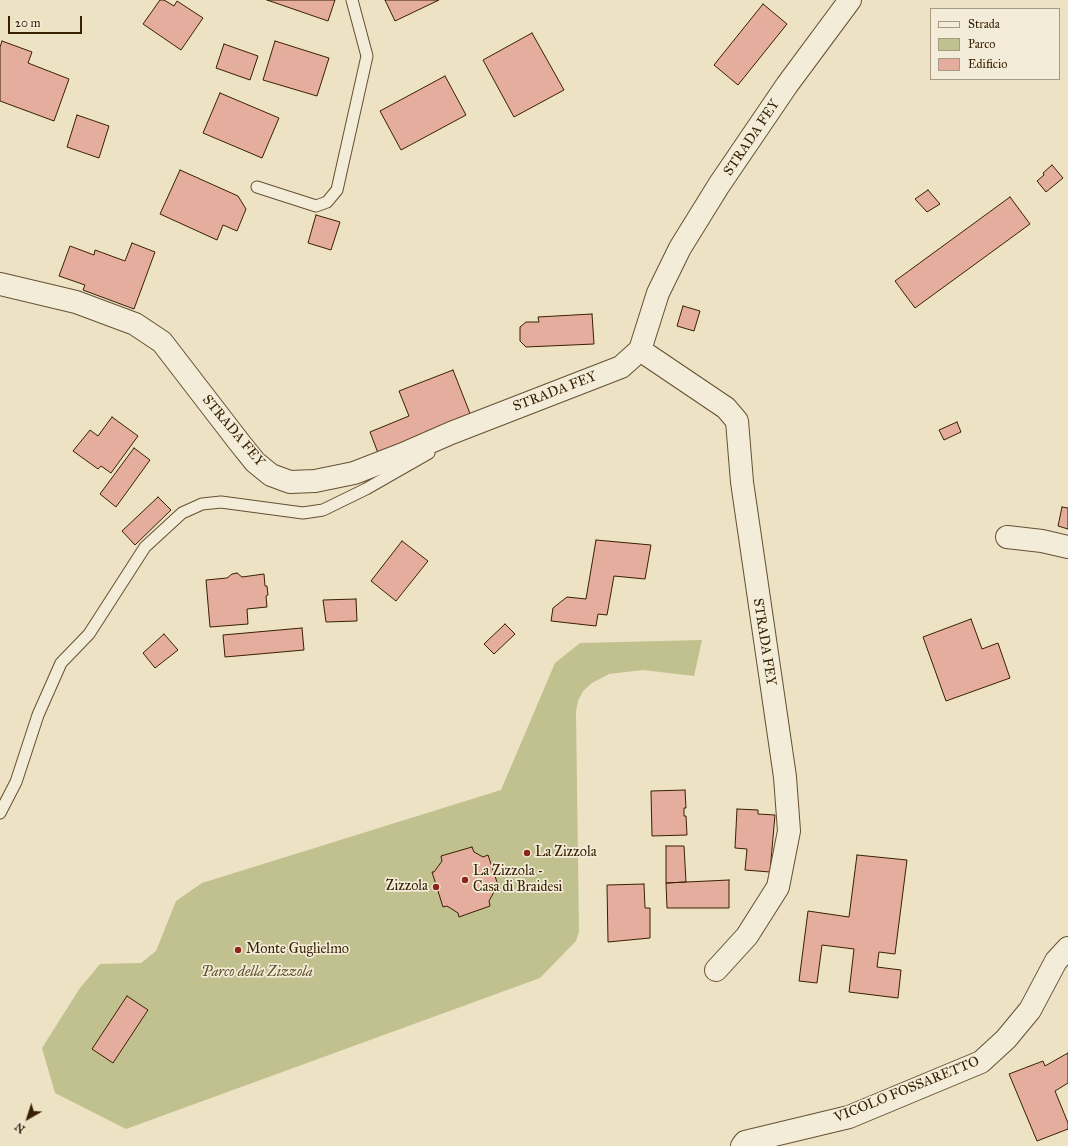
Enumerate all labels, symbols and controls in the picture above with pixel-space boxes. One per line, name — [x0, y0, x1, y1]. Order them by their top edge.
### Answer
scale bar — [10, 8, 84, 34]
legend — [930, 8, 1060, 80]
text: 20 m — [15, 16, 41, 30]
text: Strada — [968, 17, 1000, 31]
text: Parco — [968, 37, 995, 51]
text: Edificio — [968, 57, 1007, 71]
street label: STRADA FEY — [720, 97, 784, 179]
street label: STRADA FEY — [511, 368, 599, 416]
street label: STRADA FEY — [198, 392, 268, 470]
street label: STRADA FEY — [749, 597, 779, 687]
place label: La Zizzola — [535, 845, 597, 861]
marker: La Zizzola — [522, 848, 532, 858]
place label: La Zizzola - Casa di Braidesi — [473, 864, 562, 896]
marker: La Zizzola - Casa di Braidesi — [460, 875, 470, 885]
place label: Zizzola — [386, 879, 428, 895]
marker: Zizzola — [431, 882, 441, 892]
place label: Monte Guglielmo — [246, 942, 349, 958]
marker: Monte Guglielmo — [233, 945, 243, 955]
park label: Parco della Zizzola — [201, 965, 313, 981]
street label: VICOLO FOSSARETTO — [832, 1053, 982, 1127]
north arrow — [8, 1098, 48, 1138]
text: N — [12, 1120, 28, 1136]

